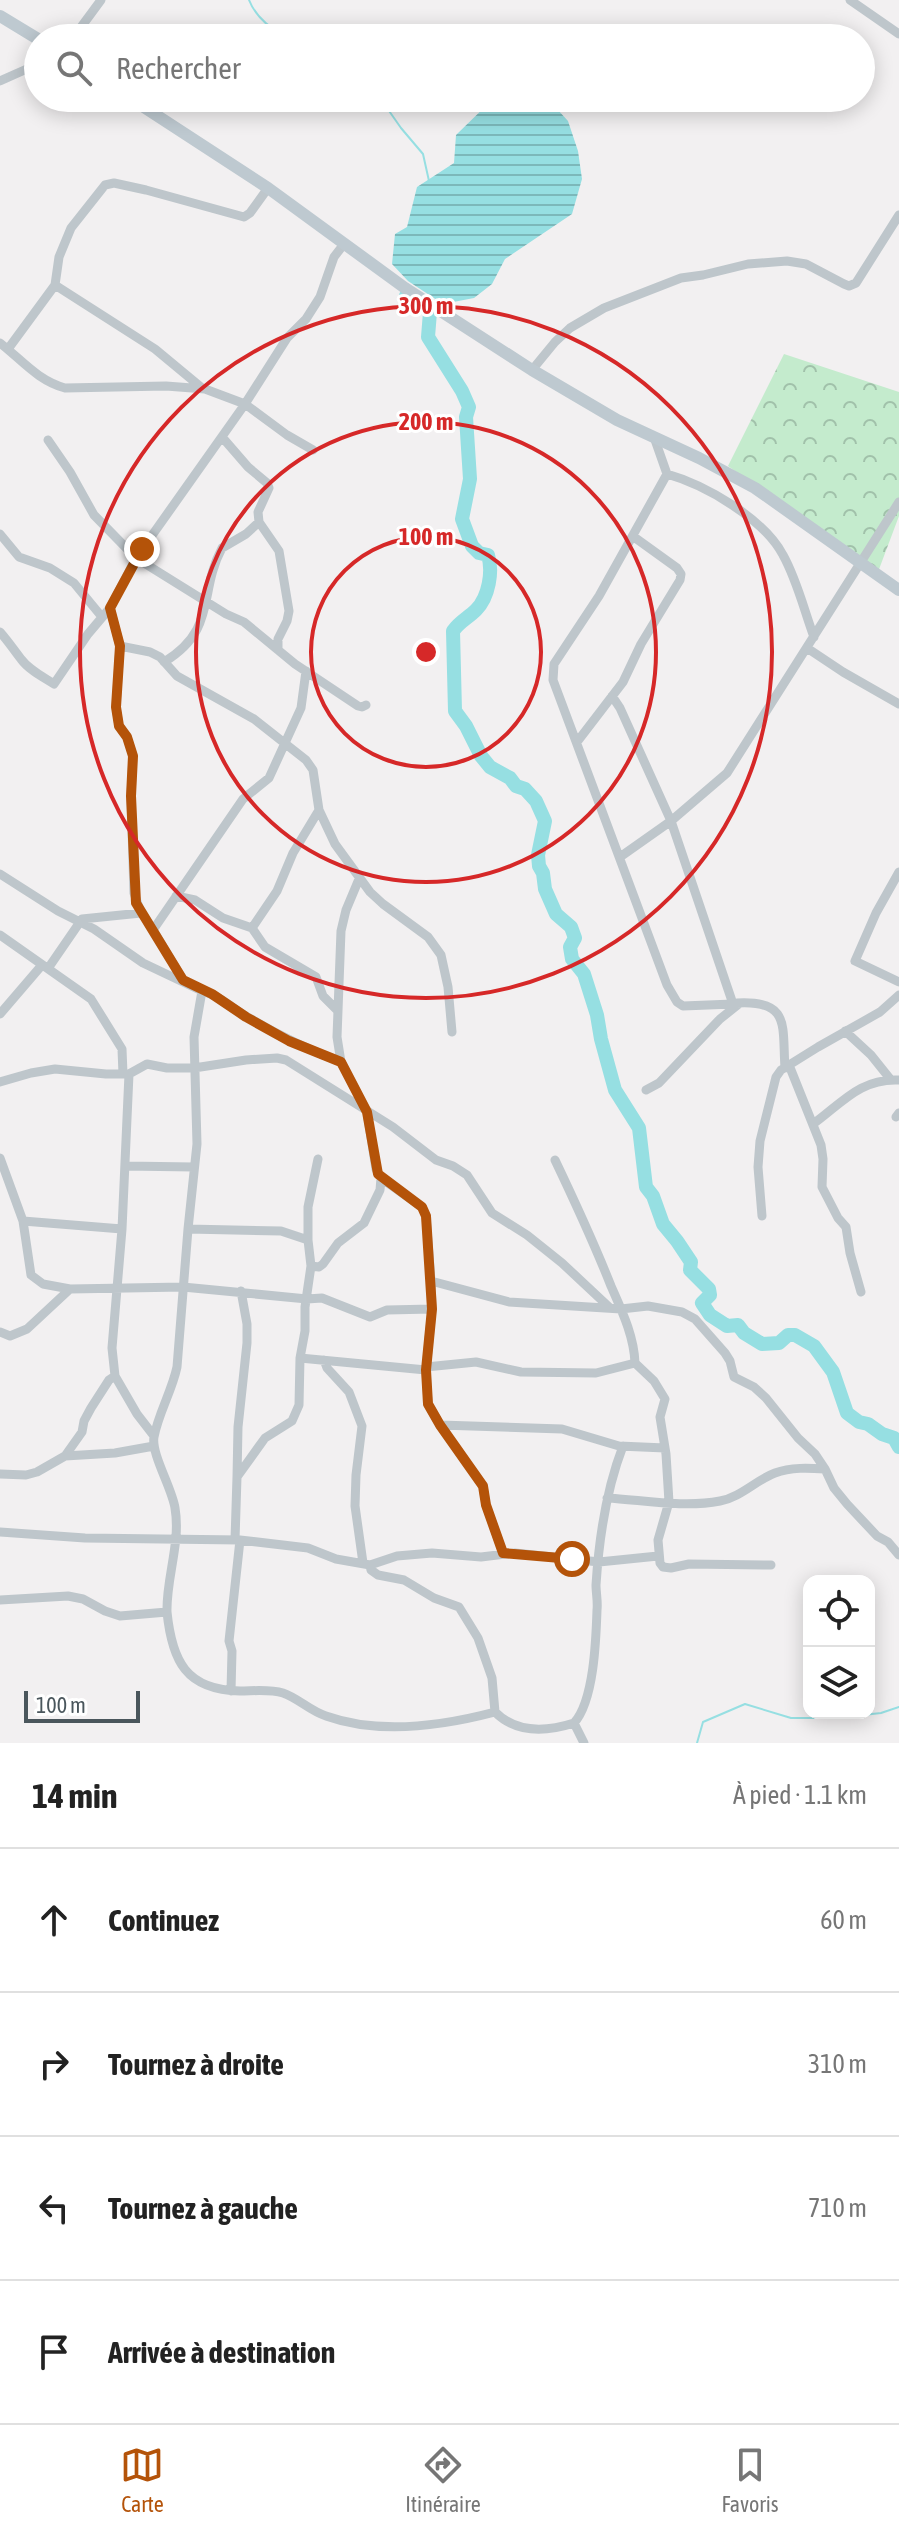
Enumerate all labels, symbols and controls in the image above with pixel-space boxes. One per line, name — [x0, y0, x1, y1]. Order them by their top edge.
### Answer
search box — [24, 24, 875, 112]
icon: search — [52, 46, 96, 90]
text: Rechercher — [116, 51, 241, 85]
text: 300 m — [399, 292, 453, 319]
text: 200 m — [399, 408, 453, 435]
text: 100 m — [399, 523, 453, 550]
route end — [124, 531, 160, 567]
centre of rings — [412, 638, 440, 666]
route start — [554, 1541, 590, 1577]
map controls — [803, 1575, 875, 1719]
button: locate — [803, 1575, 875, 1647]
button: layers — [803, 1647, 875, 1719]
scale bar — [24, 1687, 140, 1723]
text: 100 m — [36, 1692, 86, 1718]
text: 14 min — [32, 1776, 117, 1815]
text: À pied · 1.1 km — [733, 1780, 867, 1810]
icon: ahead — [32, 1898, 76, 1942]
text: Continuez — [108, 1903, 219, 1937]
text: 60 m — [820, 1905, 867, 1935]
icon: right — [32, 2042, 76, 2086]
text: Tournez à droite — [108, 2047, 284, 2081]
text: 310 m — [808, 2049, 867, 2079]
icon: left — [32, 2186, 76, 2230]
text: Tournez à gauche — [108, 2191, 298, 2225]
text: 710 m — [808, 2193, 867, 2223]
icon: arrive — [32, 2330, 76, 2374]
text: Arrivée à destination — [108, 2335, 335, 2369]
tab: Carte — [120, 2443, 164, 2517]
tab: Itinéraire — [405, 2443, 481, 2517]
tab: Favoris — [721, 2443, 779, 2517]

